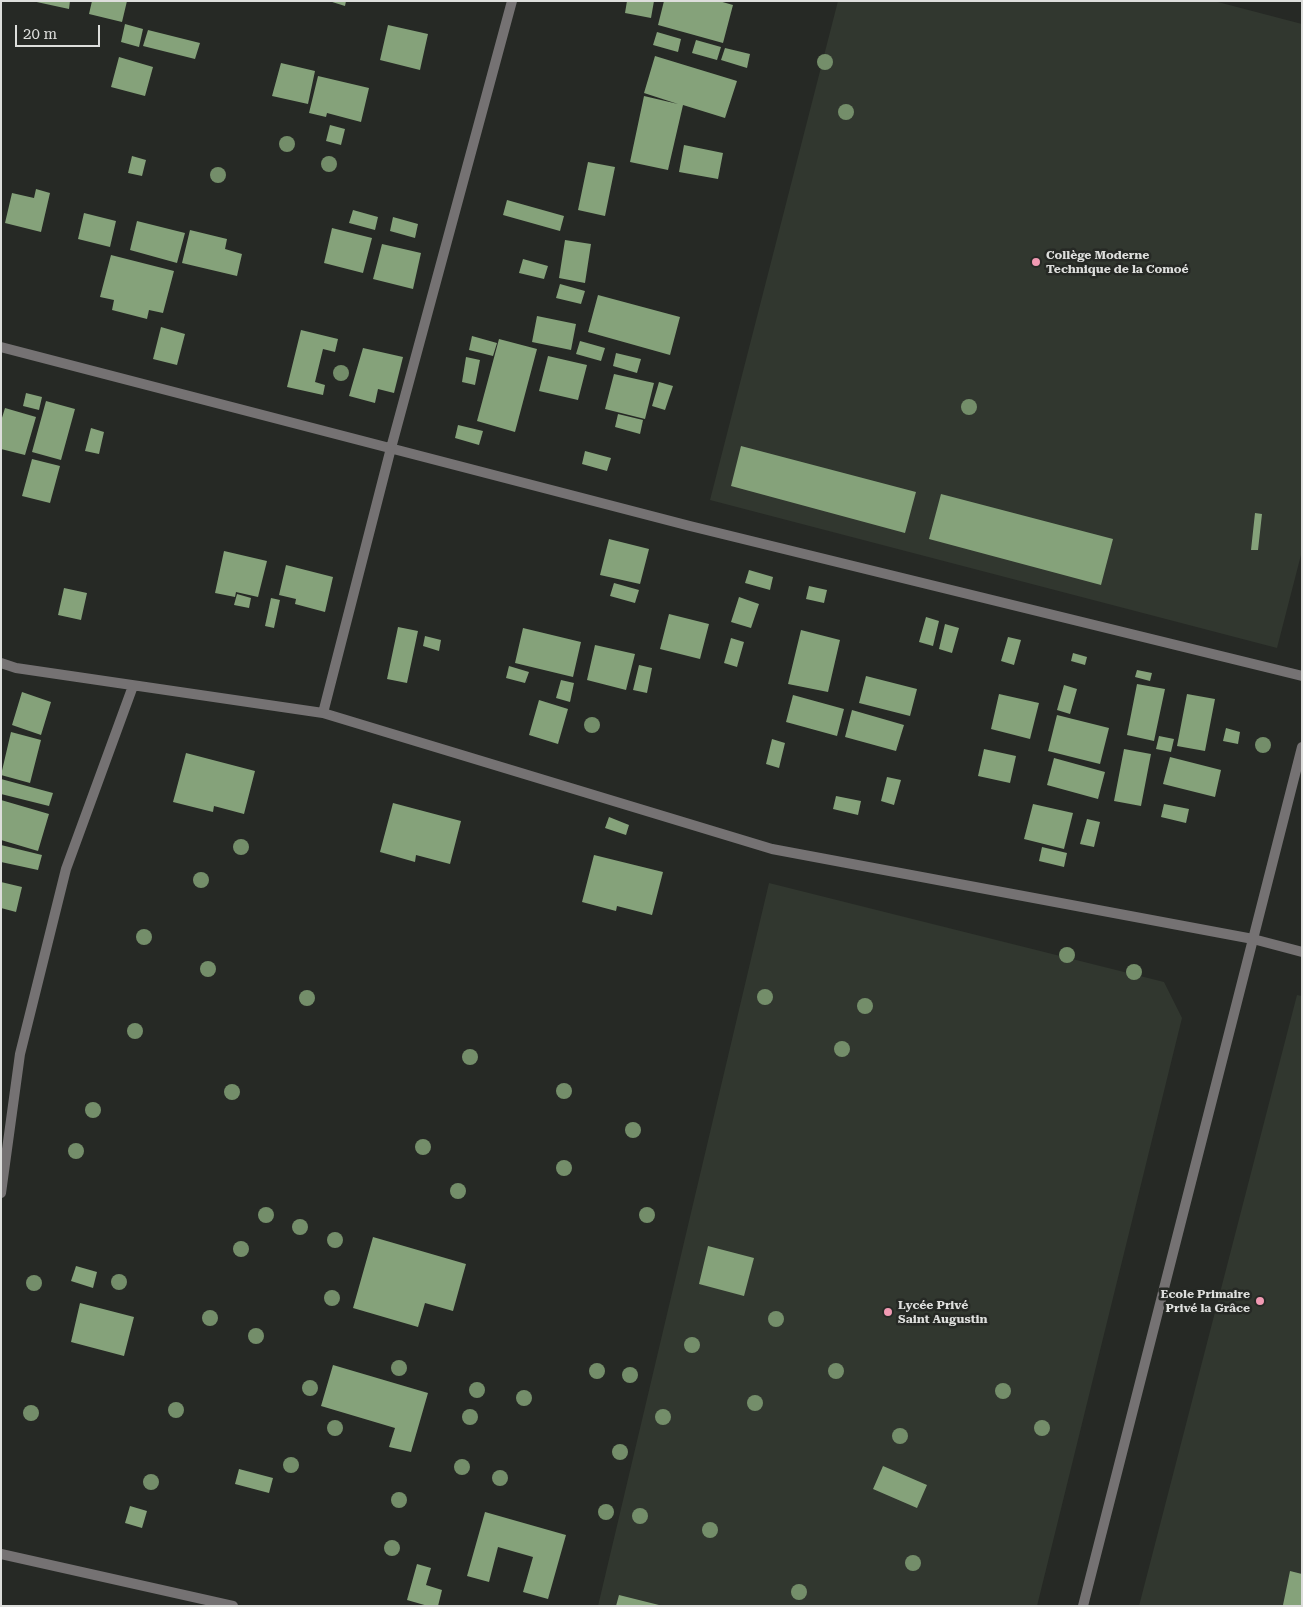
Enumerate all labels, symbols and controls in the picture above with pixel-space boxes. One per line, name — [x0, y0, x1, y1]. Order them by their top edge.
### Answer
scale bar — [18, 15, 102, 47]
text: 20 m — [23, 25, 57, 43]
place label: Collège Moderne Technique de la Comoé — [1046, 248, 1189, 276]
marker: Collège Moderne Technique de la Comoé — [1030, 256, 1042, 268]
place label: Ecole Primaire Privé la Grâce — [1161, 1287, 1250, 1315]
marker: Ecole Primaire Privé la Grâce — [1254, 1295, 1266, 1307]
place label: Lycée Privé Saint Augustin — [898, 1298, 988, 1326]
marker: Lycée Privé Saint Augustin — [882, 1306, 894, 1318]

